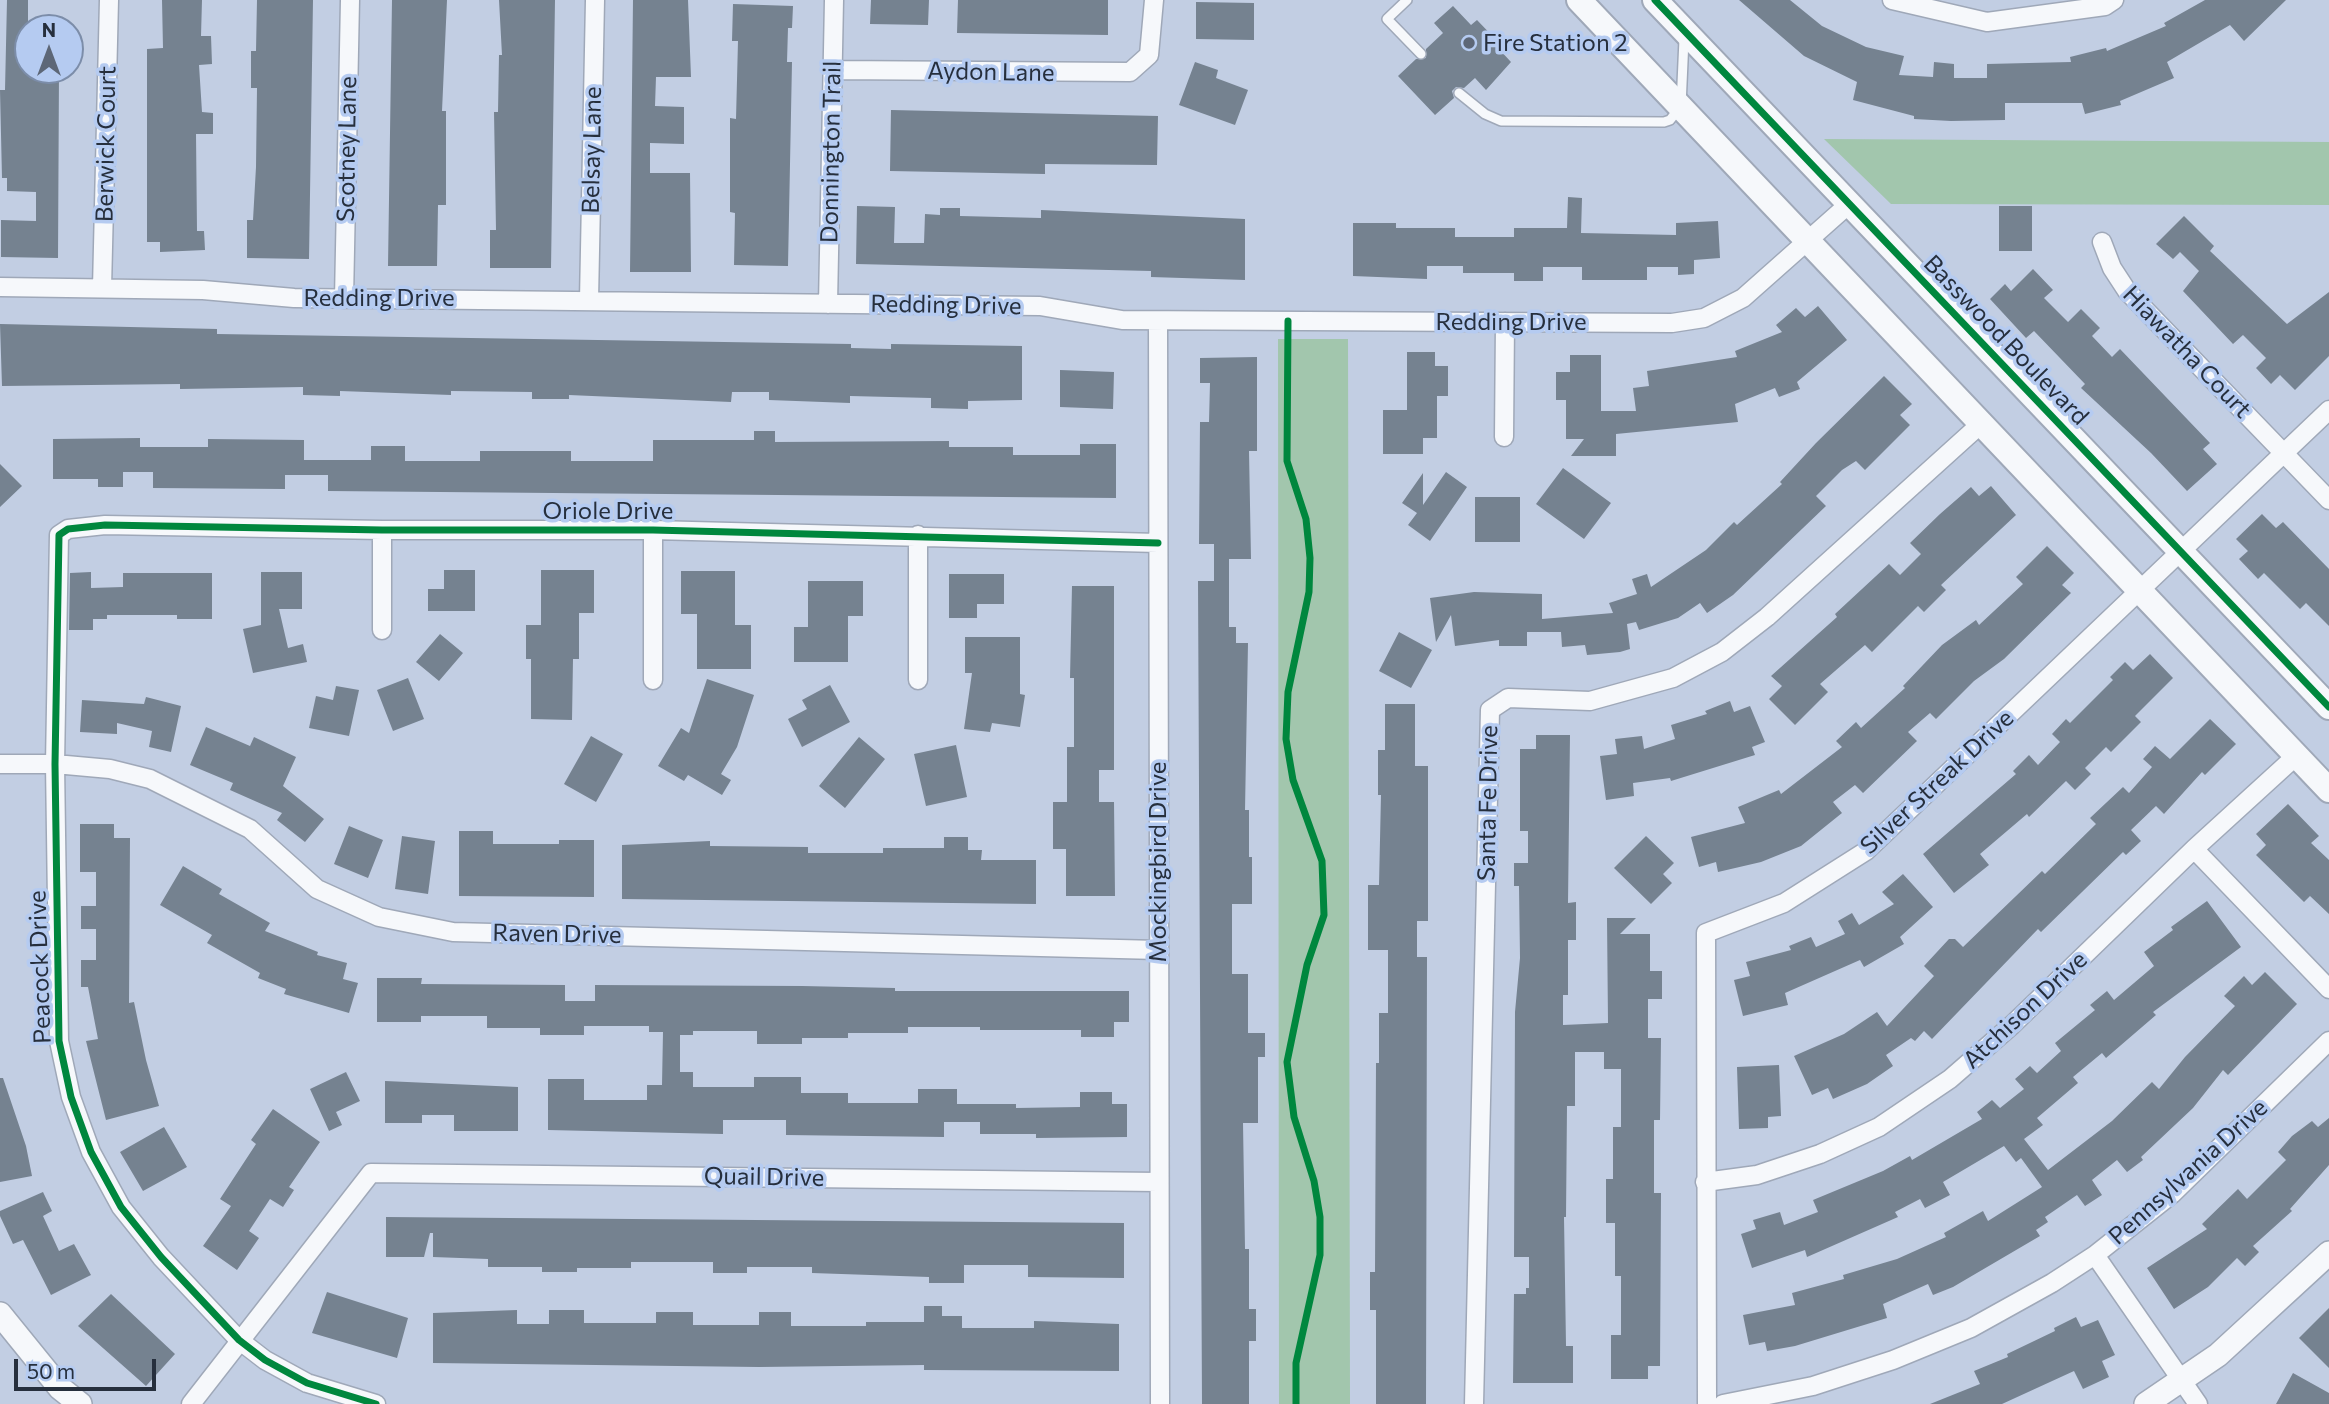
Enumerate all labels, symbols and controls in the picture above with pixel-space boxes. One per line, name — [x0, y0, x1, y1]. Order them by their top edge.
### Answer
north arrow — [14, 14, 84, 84]
text: N — [42, 18, 56, 41]
place label: Fire Station 2 — [1483, 29, 1628, 57]
marker: Fire Station 2 — [1461, 35, 1477, 51]
street label: Aydon Lane — [927, 56, 1055, 88]
street label: Donnington Trail — [815, 61, 847, 243]
street label: Berwick Court — [90, 66, 122, 222]
street label: Scotney Lane — [331, 76, 363, 222]
street label: Belsay Lane — [576, 86, 608, 214]
street label: Basswood Boulevard — [1918, 249, 2094, 431]
street label: Hiawatha Court — [2117, 280, 2257, 424]
street label: Redding Drive — [303, 284, 455, 312]
street label: Redding Drive — [870, 289, 1022, 321]
street label: Redding Drive — [1435, 308, 1587, 336]
street label: Oriole Drive — [542, 497, 674, 525]
street label: Silver Streak Drive — [1855, 704, 2019, 860]
street label: Santa Fe Drive — [1472, 725, 1504, 881]
street label: Mockingbird Drive — [1144, 761, 1172, 963]
street label: Peacock Drive — [23, 890, 57, 1044]
street label: Raven Drive — [492, 918, 622, 950]
street label: Atchison Drive — [1957, 945, 2093, 1075]
street label: Pennsylvania Drive — [2103, 1093, 2273, 1251]
street label: Quail Drive — [704, 1162, 824, 1192]
scale bar — [18, 1344, 159, 1388]
text: 50 m — [27, 1358, 75, 1383]

